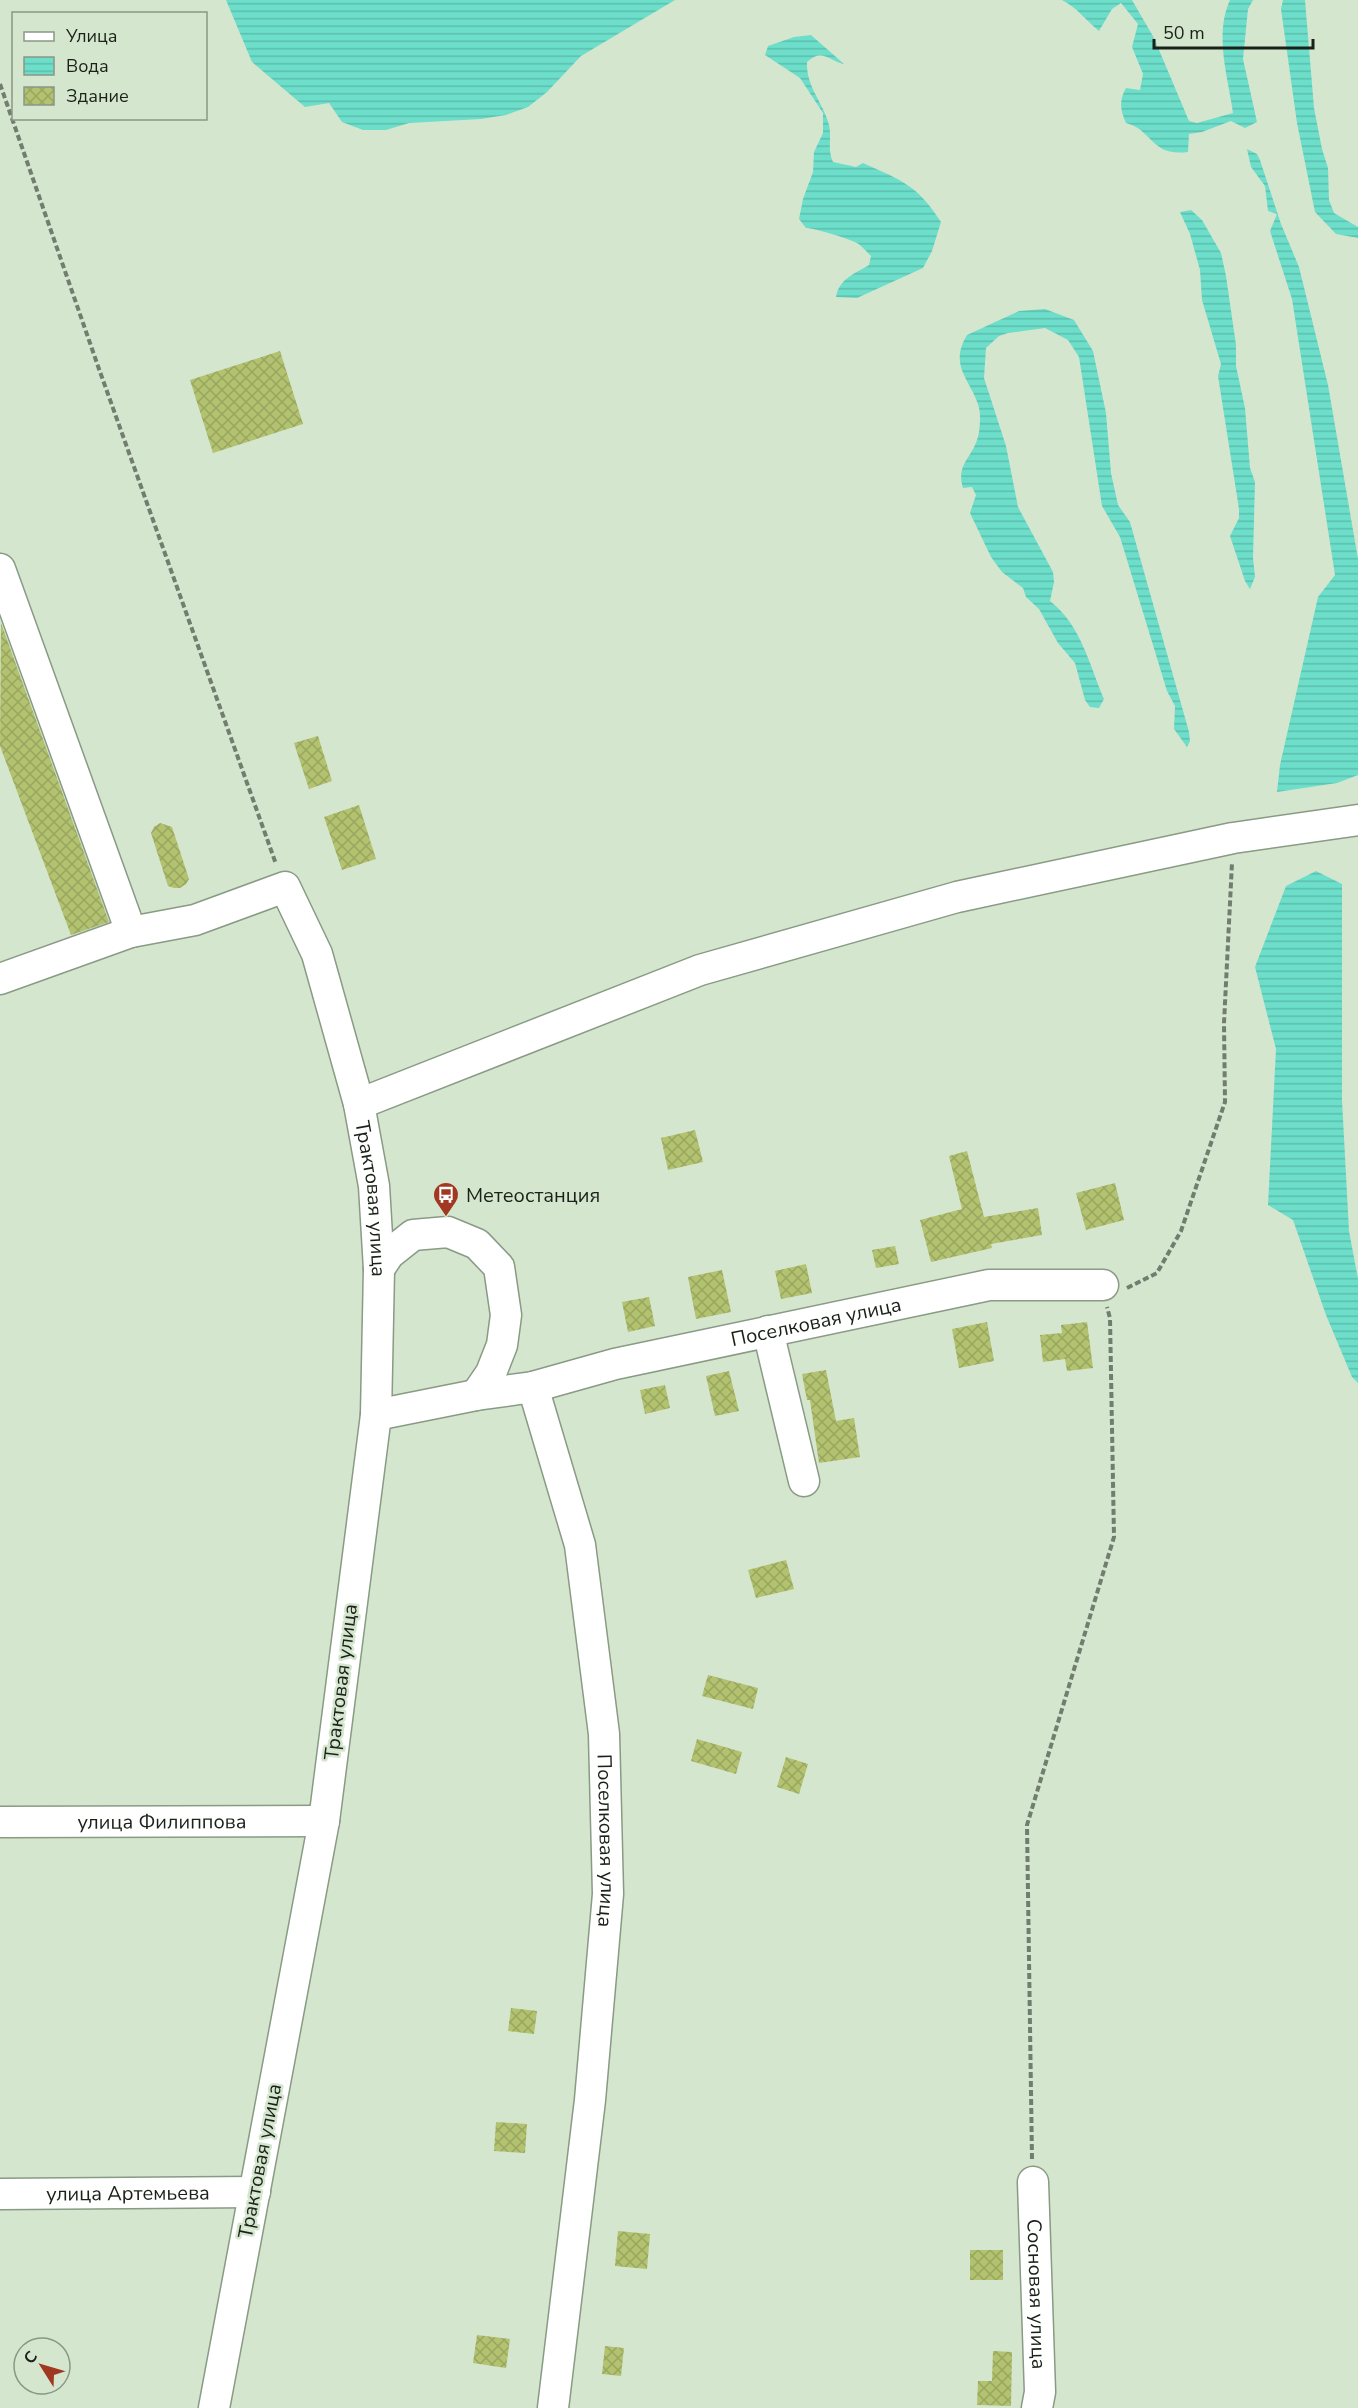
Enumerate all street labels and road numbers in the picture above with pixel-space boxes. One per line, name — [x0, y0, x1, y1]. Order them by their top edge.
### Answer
street label: Трактовая улица — [349, 1118, 393, 1277]
street label: Поселковая улица — [728, 1290, 904, 1353]
street label: Трактовая улица — [318, 1602, 364, 1762]
street label: Поселковая улица — [591, 1754, 622, 1928]
street label: улица Филиппова — [77, 1808, 247, 1835]
street label: Трактовая улица — [232, 2081, 288, 2241]
street label: улица Артемьева — [46, 2179, 210, 2207]
street label: Сосновая улица — [1021, 2218, 1053, 2370]

